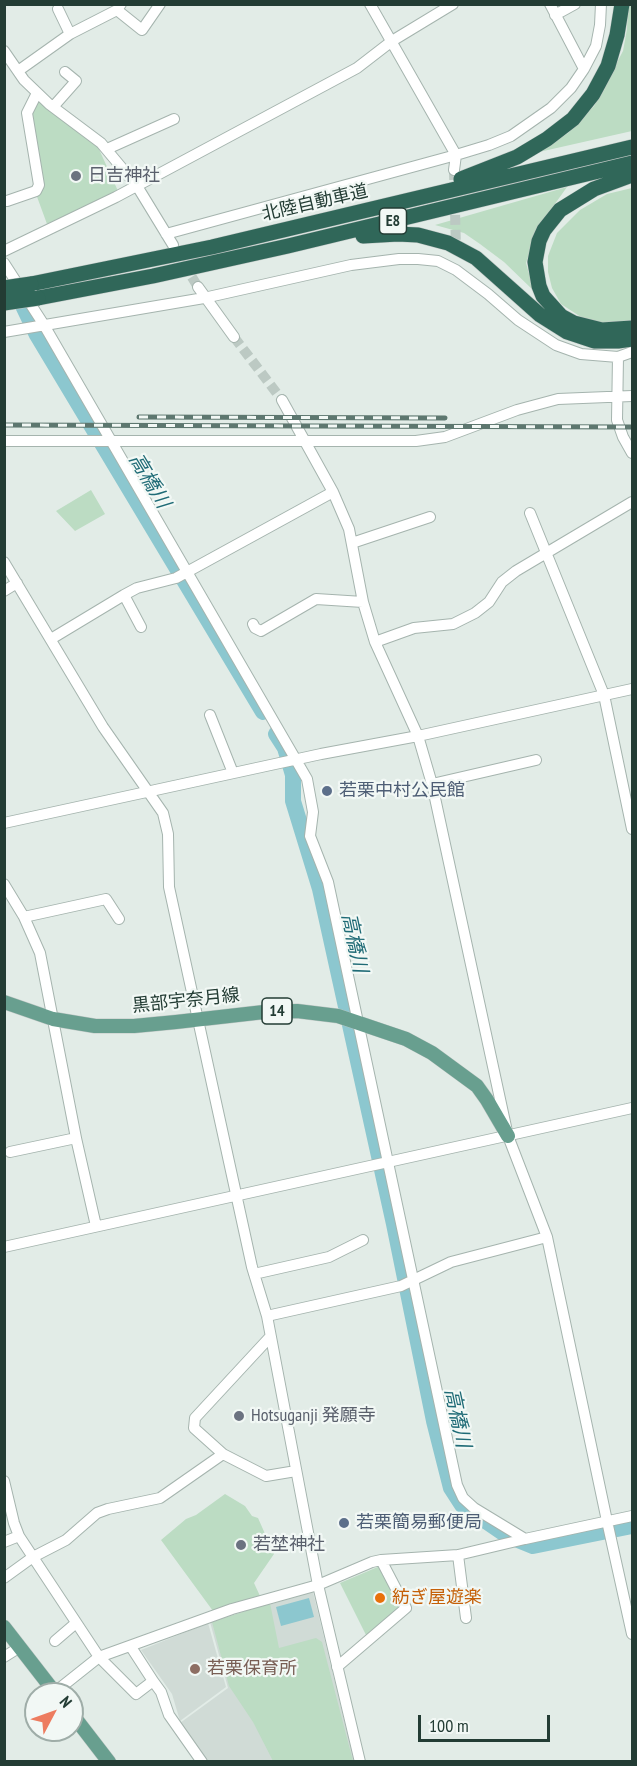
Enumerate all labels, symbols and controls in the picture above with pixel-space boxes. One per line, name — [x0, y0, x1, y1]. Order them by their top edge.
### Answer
place label: 日吉神社 — [88, 165, 160, 187]
marker: 日吉神社 — [69, 169, 83, 183]
street label: 北陸自動車道 — [260, 180, 370, 226]
road number: E8 — [380, 208, 406, 234]
water label: 高橋川 — [123, 449, 175, 513]
place label: 若栗中村公民館 — [339, 780, 465, 802]
marker: 若栗中村公民館 — [320, 784, 334, 798]
water label: 高橋川 — [336, 911, 372, 975]
street label: 黒部宇奈月線 — [131, 985, 241, 1017]
road number: 14 — [262, 998, 292, 1024]
water label: 高橋川 — [439, 1386, 475, 1450]
place label: Hotsuganji 発願寺 — [251, 1405, 376, 1427]
marker: Hotsuganji 発願寺 — [232, 1409, 246, 1423]
place label: 若栗簡易郵便局 — [356, 1512, 482, 1534]
marker: 若栗簡易郵便局 — [337, 1516, 351, 1530]
place label: 若埜神社 — [253, 1534, 325, 1556]
marker: 若埜神社 — [234, 1538, 248, 1552]
place label: 紡ぎ屋遊楽 — [392, 1587, 482, 1609]
marker: 紡ぎ屋遊楽 — [373, 1591, 387, 1605]
place label: 若栗保育所 — [207, 1658, 297, 1680]
marker: 若栗保育所 — [188, 1662, 202, 1676]
north arrow — [24, 1682, 84, 1742]
text: N — [56, 1692, 76, 1711]
scale bar — [421, 1703, 553, 1741]
text: 100 m — [429, 1714, 469, 1737]

